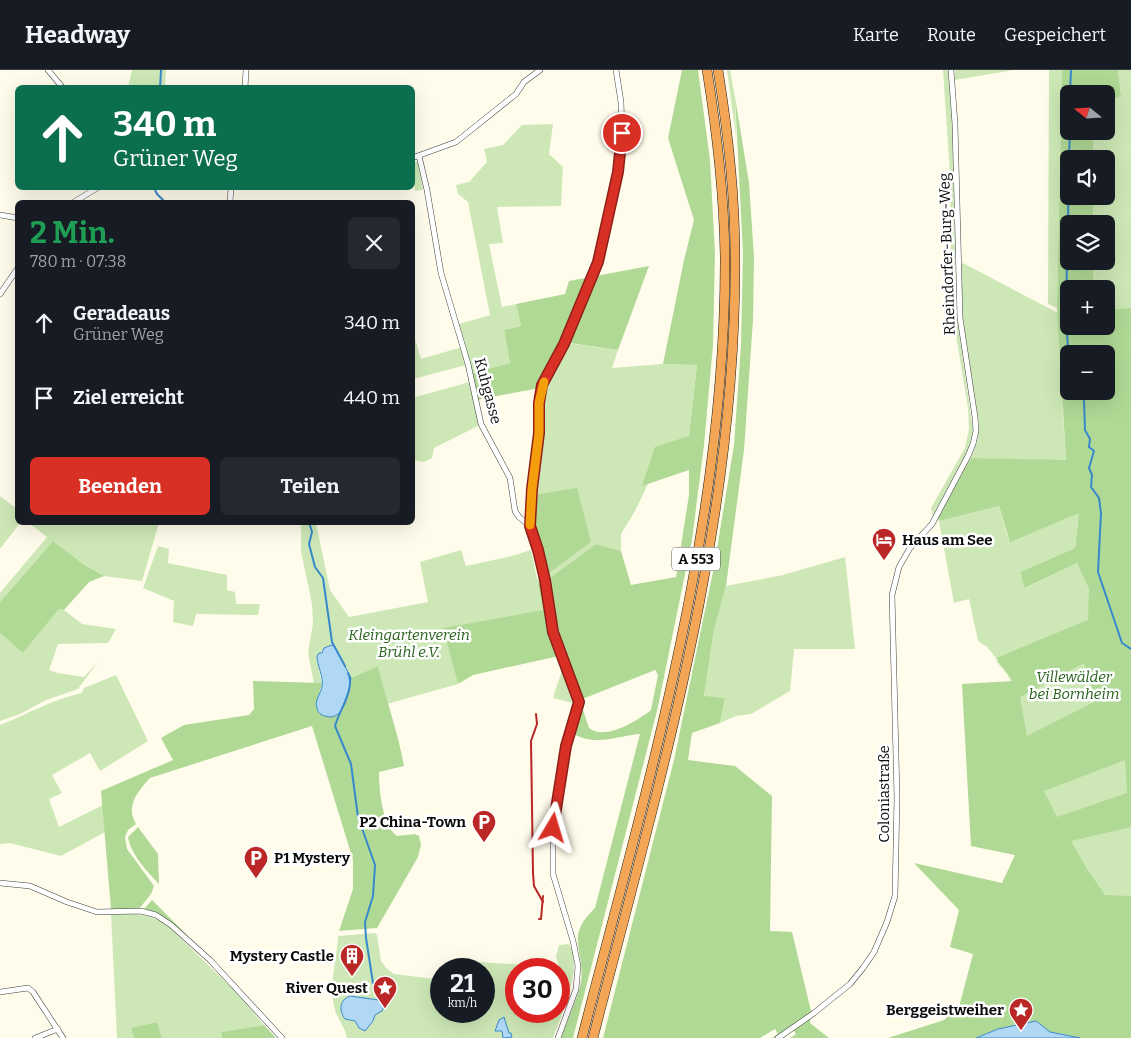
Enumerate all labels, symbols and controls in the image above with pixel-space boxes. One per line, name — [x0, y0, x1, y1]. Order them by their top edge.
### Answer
text: Headway — [25, 21, 130, 49]
text: Karte — [853, 24, 899, 46]
text: Route — [927, 24, 976, 46]
text: Gespeichert — [1004, 24, 1106, 46]
north arrow — [1060, 85, 1115, 140]
map controls — [1060, 85, 1115, 400]
text: 340 m — [113, 103, 216, 145]
icon: ahead — [30, 105, 95, 170]
pin — [601, 112, 643, 154]
icon: arrive — [608, 119, 636, 147]
text: Grüner Weg — [113, 145, 238, 172]
button: sound — [1060, 150, 1115, 205]
street label: Rheindorfer-Burg-Weg — [935, 173, 959, 335]
text: 2 Min. — [30, 215, 115, 251]
button: layers — [1060, 215, 1115, 270]
button: close — [348, 217, 400, 269]
text: 780 m · 07:38 — [30, 252, 126, 271]
button: + — [1060, 280, 1115, 335]
text: Geradeaus — [73, 302, 170, 325]
icon: ahead — [30, 309, 58, 337]
text: 340 m — [344, 311, 400, 334]
text: Grüner Weg — [73, 325, 164, 344]
button: − — [1060, 345, 1115, 400]
street label: Kuhgasse — [471, 356, 505, 426]
icon: arrive — [30, 384, 58, 412]
text: Ziel erreicht — [73, 386, 184, 409]
text: 440 m — [344, 386, 400, 409]
button: Beenden — [30, 457, 210, 515]
button: Teilen — [220, 457, 400, 515]
hotel icon: Haus am See — [871, 527, 897, 561]
place label: Haus am See — [902, 531, 992, 549]
road number: A 553 — [672, 548, 720, 570]
park label: Kleingartenverein Brühl e.V. — [348, 626, 470, 661]
park label: Villewälder bei Bornheim — [1029, 668, 1119, 703]
street label: Coloniastraße — [875, 745, 893, 843]
position arrow — [526, 801, 578, 853]
parking icon: P2 China-Town — [471, 809, 497, 843]
place label: P2 China-Town — [359, 813, 466, 831]
parking icon: P1 Mystery — [243, 845, 269, 879]
place label: P1 Mystery — [274, 849, 351, 867]
building icon: Mystery Castle — [339, 943, 365, 977]
place label: Mystery Castle — [230, 947, 334, 965]
speed limit sign: 30 — [505, 958, 570, 1023]
text: 21 — [450, 969, 475, 999]
place icon: River Quest — [372, 975, 398, 1009]
place label: River Quest — [286, 979, 368, 997]
text: km/h — [448, 996, 477, 1010]
place icon: Berggeistweiher — [1008, 997, 1034, 1031]
place label: Berggeistweiher — [886, 1001, 1004, 1019]

